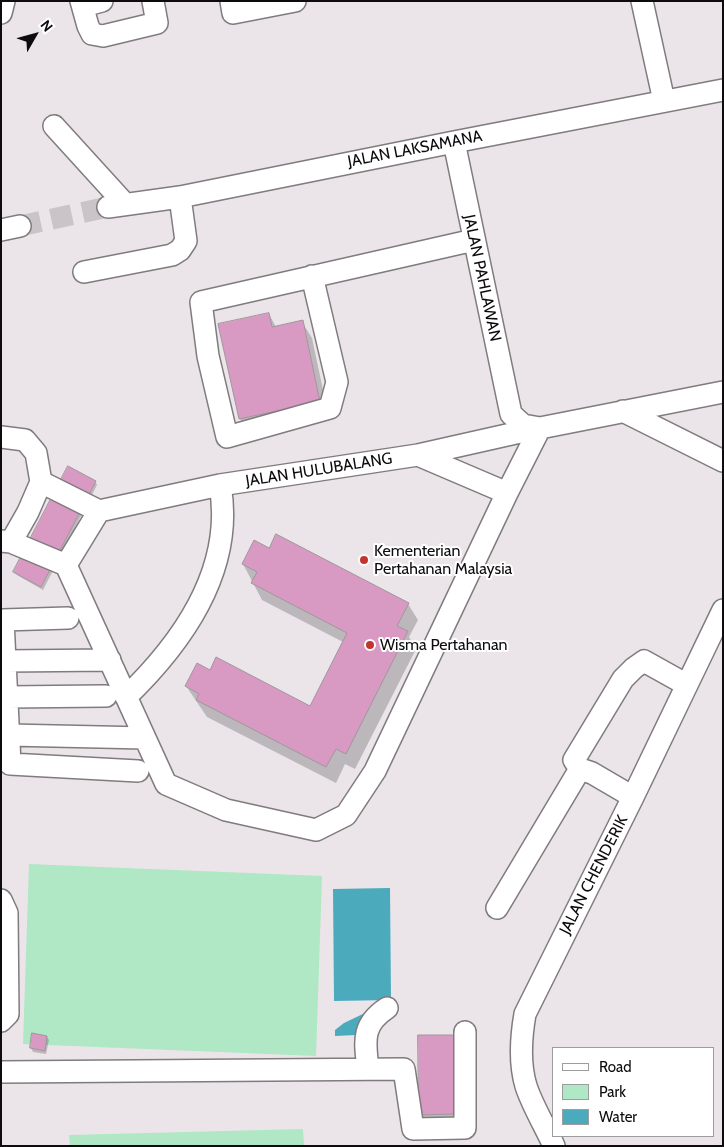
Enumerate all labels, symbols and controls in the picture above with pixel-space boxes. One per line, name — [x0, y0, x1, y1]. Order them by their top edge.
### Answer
north arrow — [10, 10, 60, 60]
text: N — [37, 16, 57, 35]
street label: JALAN LAKSAMANA — [346, 127, 484, 171]
street label: JALAN PAHLAWAN — [459, 213, 505, 343]
street label: JALAN HULUBALANG — [244, 449, 394, 491]
place label: Kementerian Pertahanan Malaysia — [374, 541, 512, 579]
marker: Kementerian Pertahanan Malaysia — [358, 554, 370, 566]
place label: Wisma Pertahanan — [380, 635, 508, 655]
marker: Wisma Pertahanan — [364, 639, 376, 651]
street label: JALAN CHENDERIK — [556, 812, 632, 938]
legend — [552, 1047, 714, 1137]
text: Road — [599, 1058, 632, 1076]
text: Park — [599, 1083, 626, 1101]
text: Water — [599, 1108, 637, 1126]

